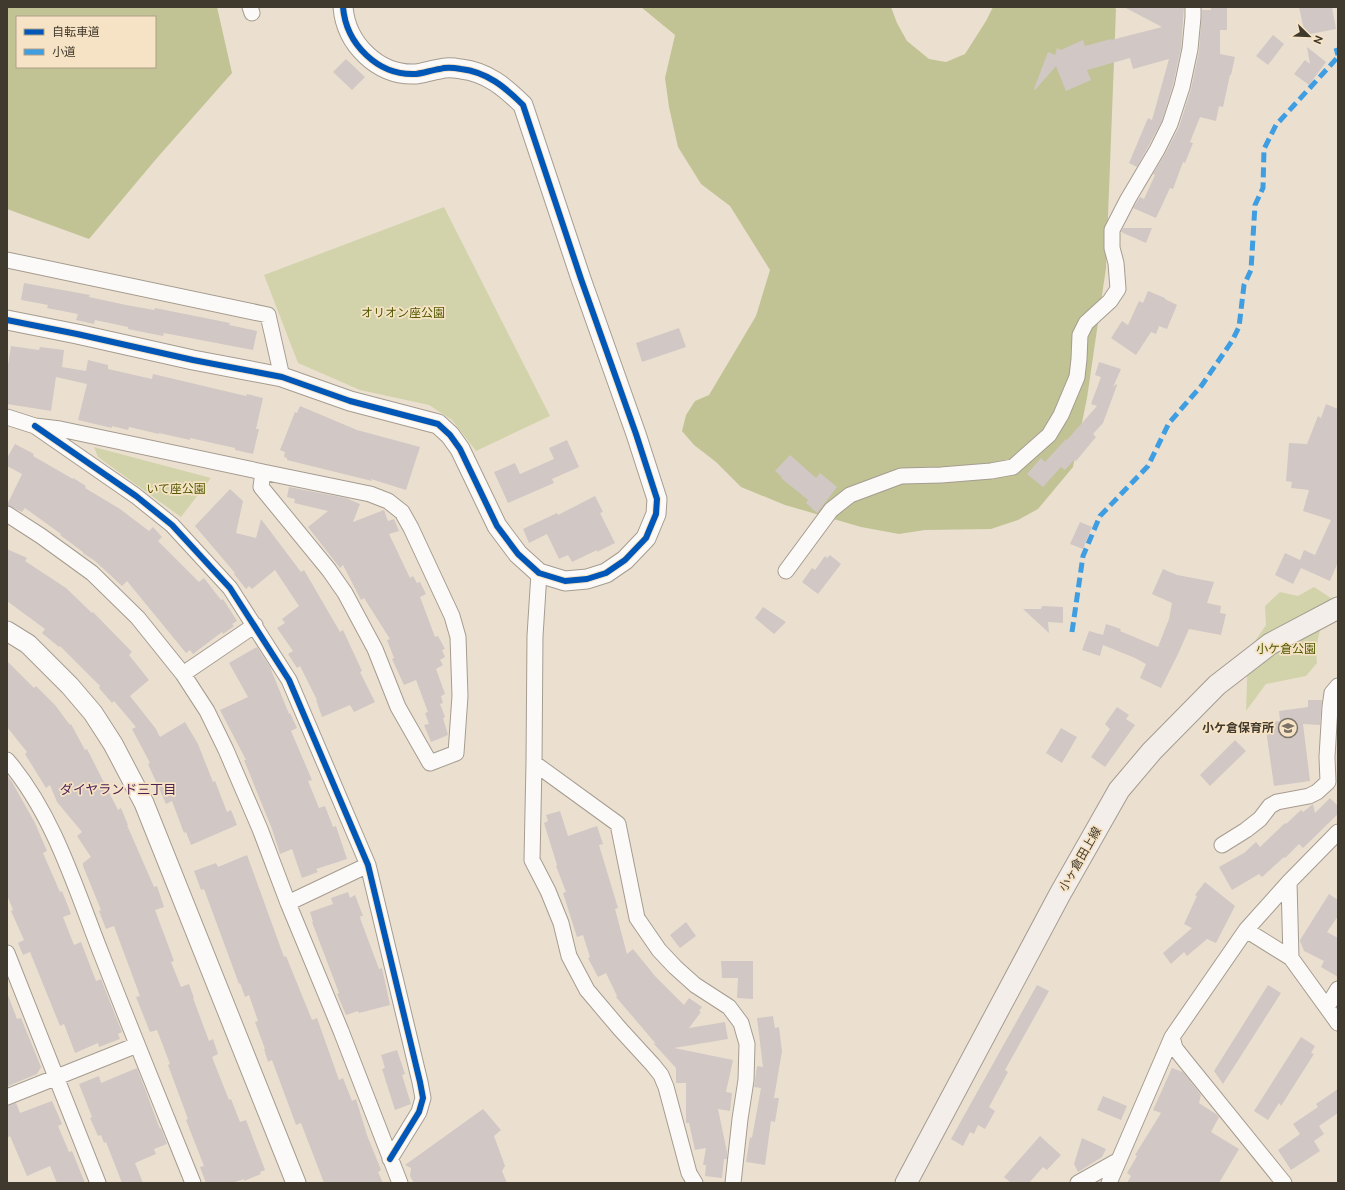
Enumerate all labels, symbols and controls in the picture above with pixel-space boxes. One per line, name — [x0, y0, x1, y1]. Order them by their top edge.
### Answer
legend — [16, 16, 156, 68]
north arrow — [1289, 16, 1329, 56]
text: 自転車道 — [52, 25, 100, 38]
text: N — [1311, 34, 1325, 46]
text: 小道 — [52, 45, 76, 58]
park label: オリオン座公園 — [361, 306, 445, 319]
park label: いて座公園 — [146, 482, 206, 495]
park label: 小ケ倉公園 — [1256, 642, 1316, 655]
school or university icon: 小ケ倉保育所 — [1277, 717, 1299, 739]
place label: 小ケ倉保育所 — [1202, 721, 1274, 734]
district label: ダイヤランド三丁目 — [60, 782, 176, 796]
street label: 小ヶ倉田上線 — [1056, 824, 1103, 893]

